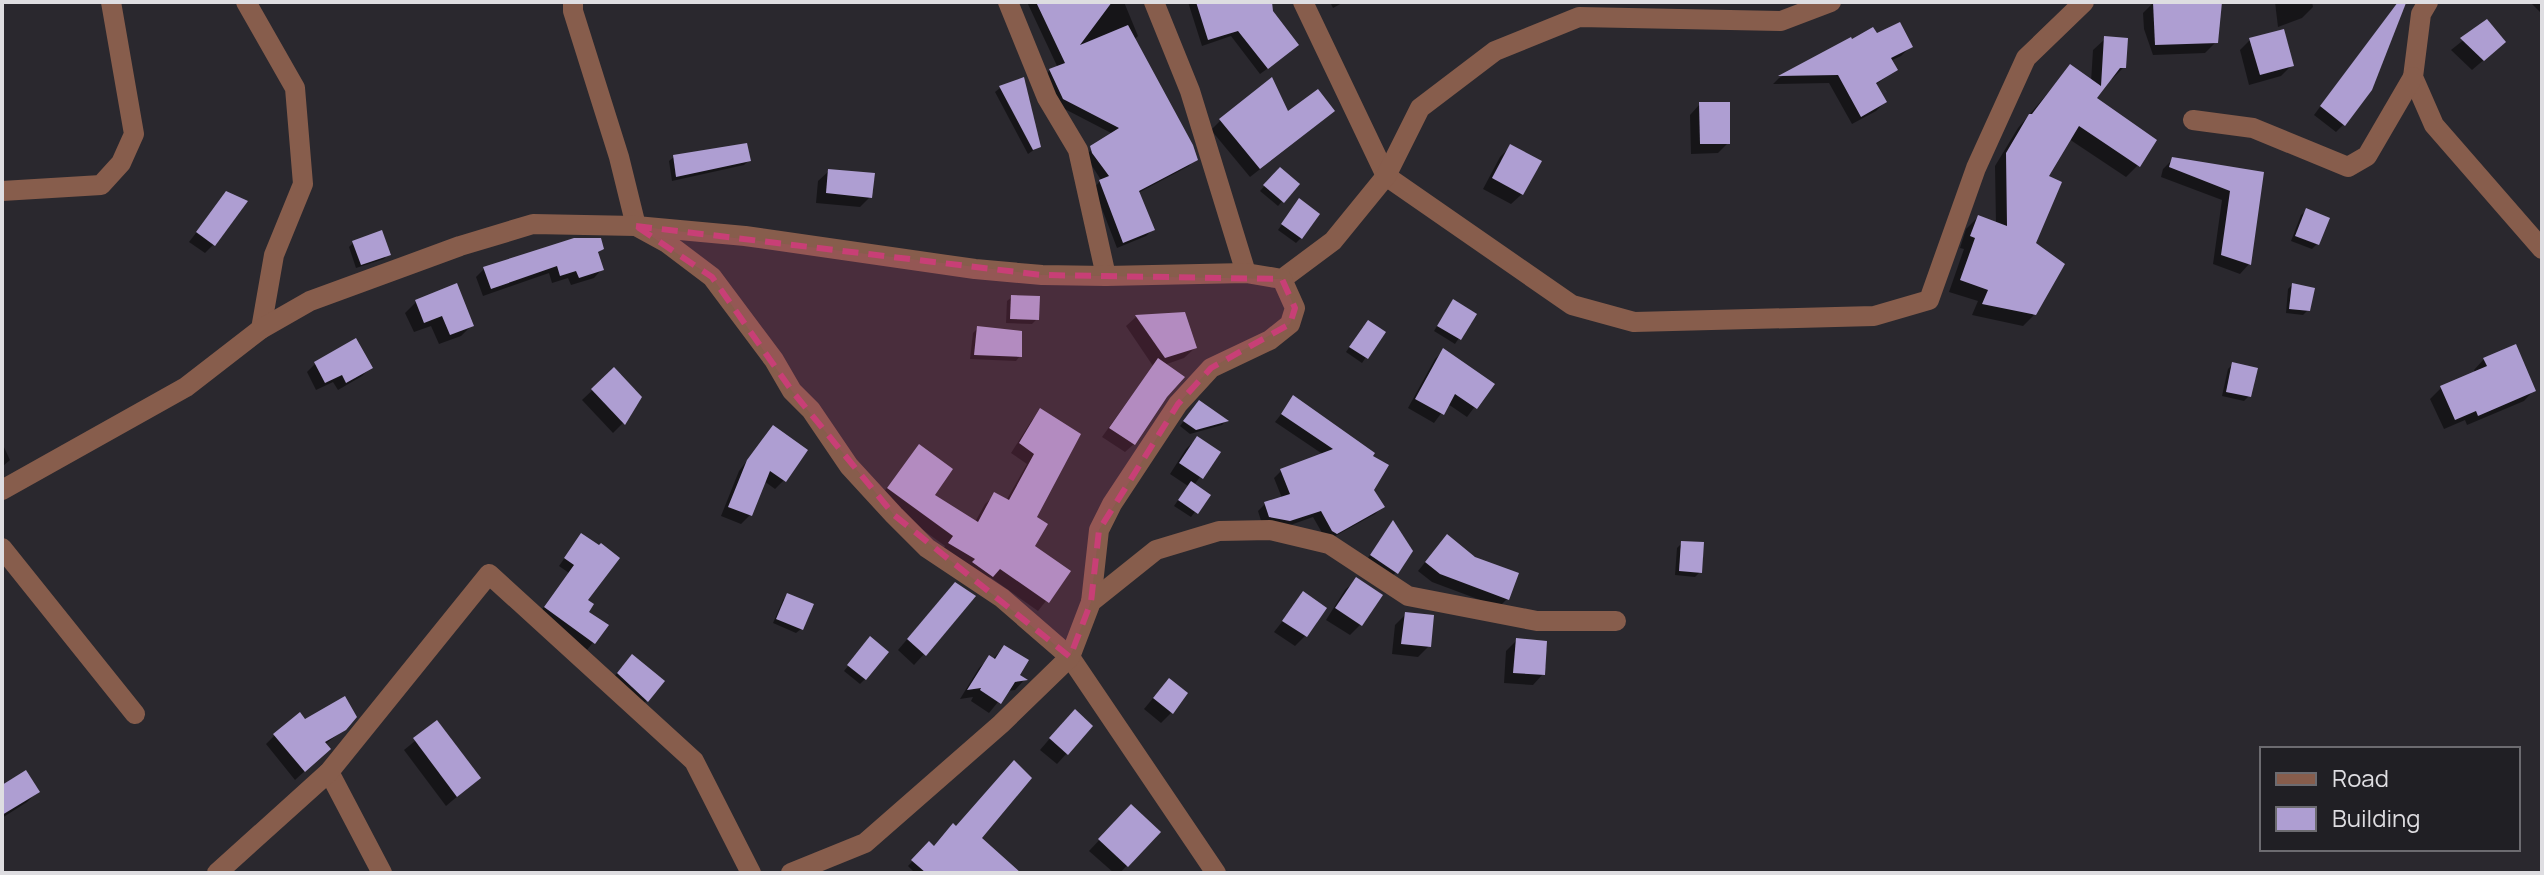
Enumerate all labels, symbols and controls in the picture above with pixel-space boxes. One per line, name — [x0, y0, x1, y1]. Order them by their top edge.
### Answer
legend — [2260, 747, 2520, 851]
text: Road — [2332, 761, 2389, 794]
text: Building — [2332, 801, 2420, 834]

